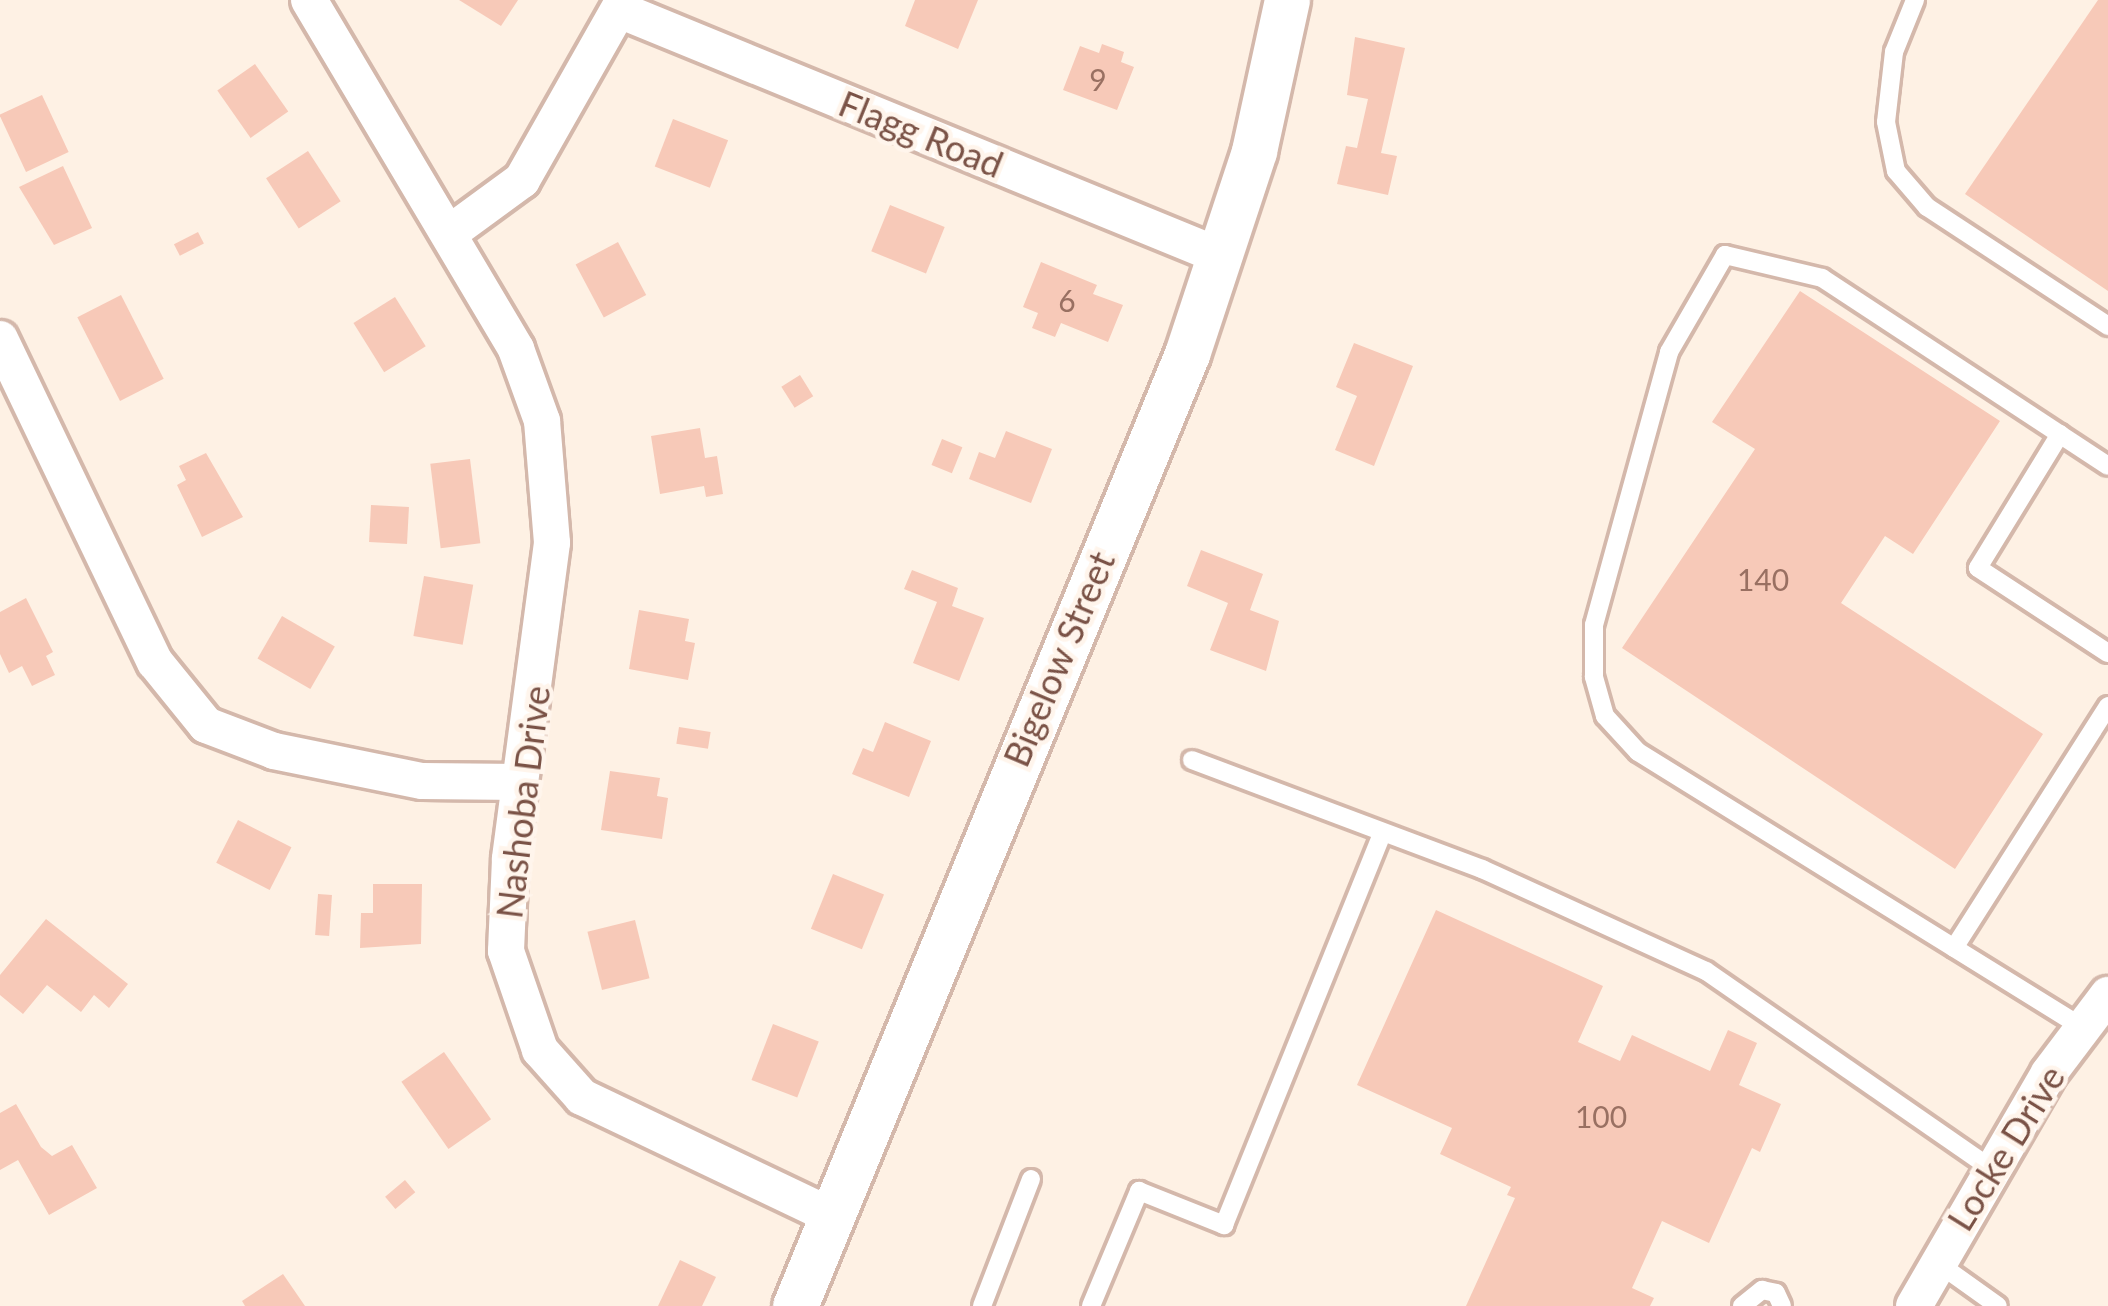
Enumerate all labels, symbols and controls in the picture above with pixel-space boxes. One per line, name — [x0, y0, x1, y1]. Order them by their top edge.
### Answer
house number: 9 — [1089, 61, 1107, 97]
street label: Flagg Road — [833, 82, 1009, 186]
house number: 6 — [1058, 282, 1076, 318]
street label: Bigelow Street — [994, 545, 1124, 773]
house number: 140 — [1737, 561, 1789, 597]
street label: Nashoba Drive — [487, 683, 559, 921]
street label: Locke Drive — [1938, 1058, 2074, 1238]
house number: 100 — [1575, 1098, 1627, 1134]

